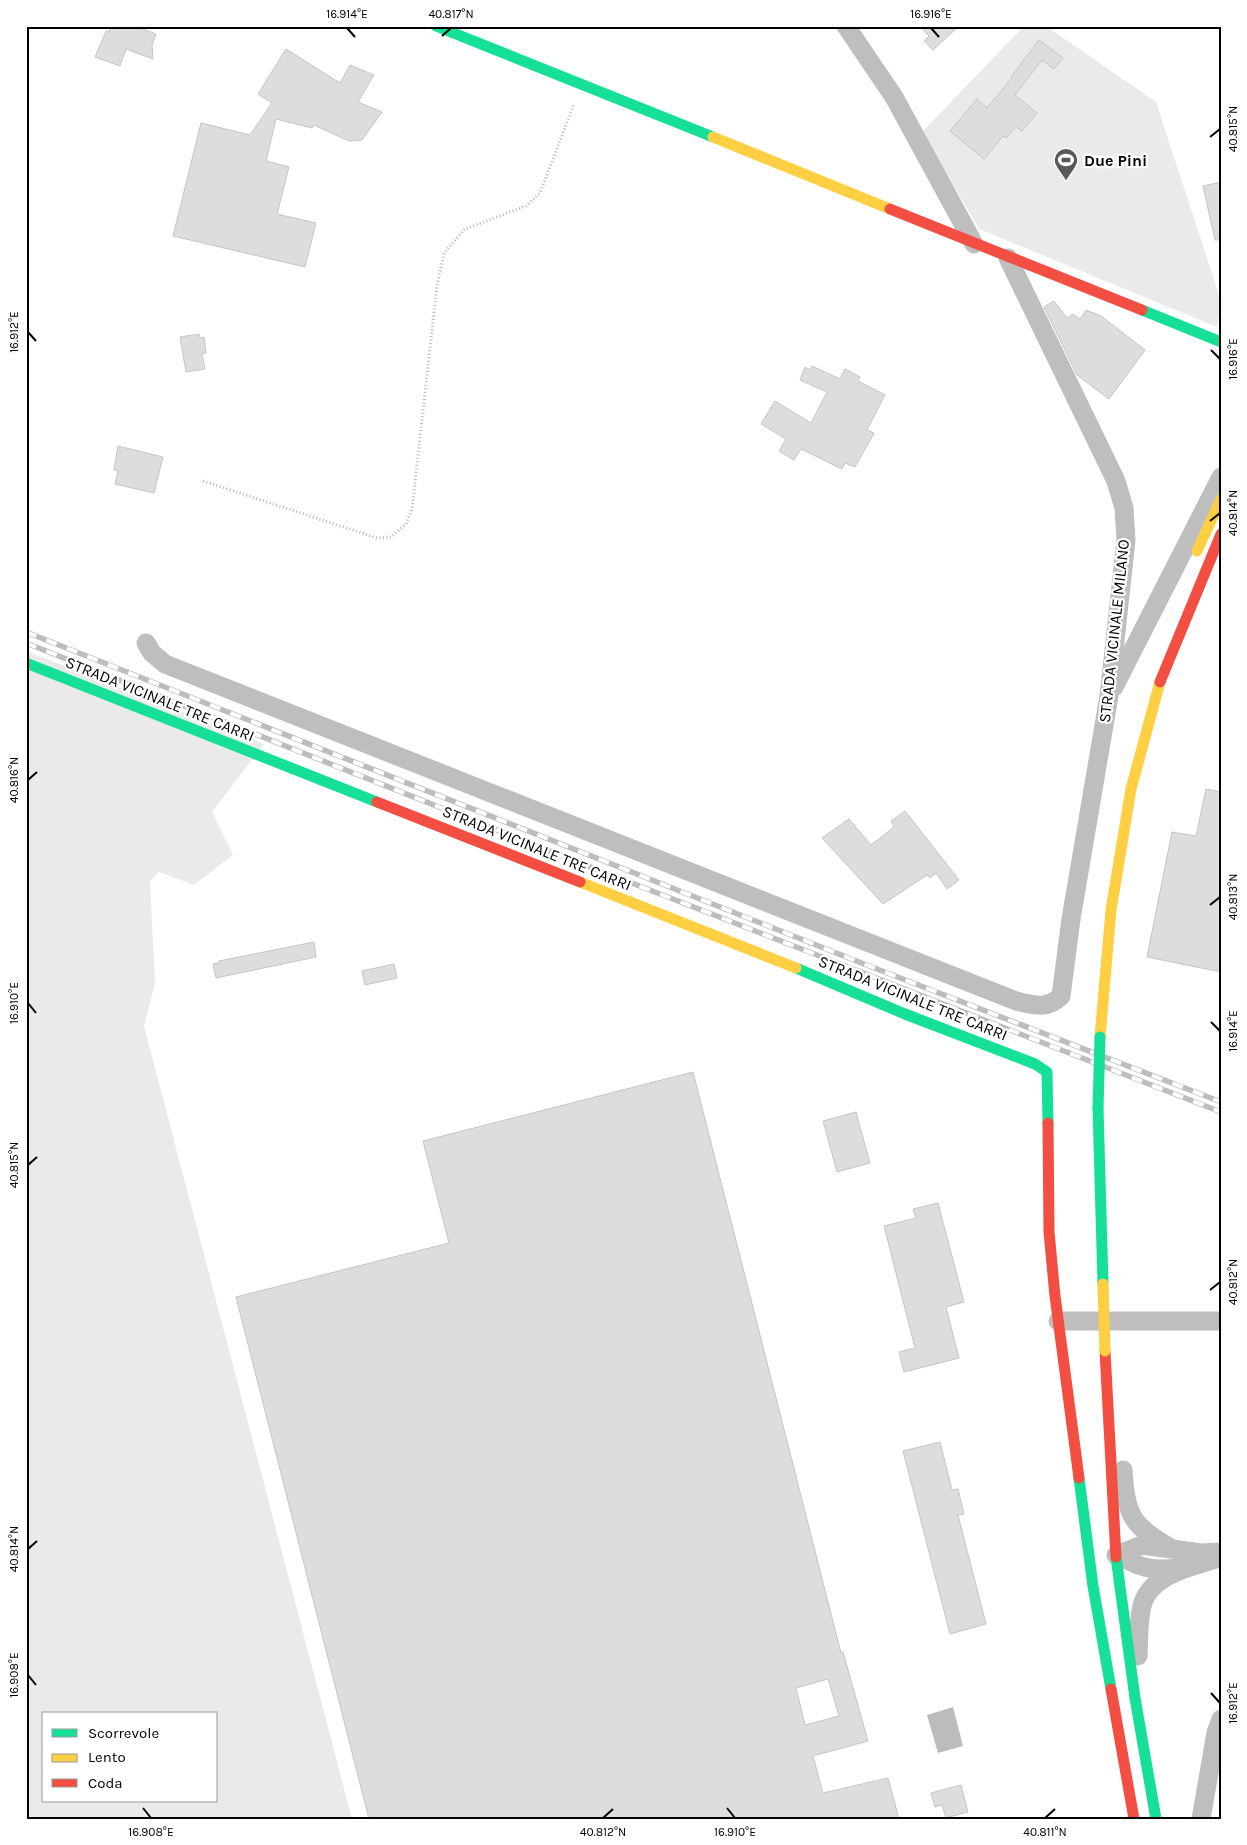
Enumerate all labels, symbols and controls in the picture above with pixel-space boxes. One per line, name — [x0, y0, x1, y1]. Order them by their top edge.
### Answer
text: 16.914°E — [326, 7, 368, 21]
text: 40.817°N — [428, 7, 474, 21]
text: 16.916°E — [910, 7, 952, 21]
text: 40.815°N — [1226, 106, 1240, 152]
sports icon: Due Pini — [1053, 147, 1079, 181]
place label: Due Pini — [1084, 151, 1147, 170]
text: 16.912°E — [7, 311, 21, 353]
text: 16.916°E — [1226, 338, 1240, 380]
text: 40.814°N — [1226, 490, 1240, 536]
street label: STRADA VICINALE MILANO — [1095, 538, 1133, 724]
street label: STRADA VICINALE TRE CARRI — [63, 652, 257, 746]
text: 40.816°N — [7, 757, 21, 803]
street label: STRADA VICINALE TRE CARRI — [440, 801, 634, 895]
text: 40.813°N — [1226, 874, 1240, 920]
street label: STRADA VICINALE TRE CARRI — [816, 951, 1010, 1045]
text: 16.910°E — [7, 982, 21, 1024]
text: 16.914°E — [1226, 1010, 1240, 1052]
text: 40.815°N — [7, 1142, 21, 1188]
text: 40.812°N — [1226, 1259, 1240, 1305]
text: 40.814°N — [7, 1526, 21, 1572]
text: 16.908°E — [7, 1652, 21, 1698]
text: 16.912°E — [1226, 1682, 1240, 1724]
legend — [42, 1712, 218, 1802]
text: Scorrevole — [88, 1724, 159, 1742]
text: Lento — [88, 1748, 126, 1766]
text: Coda — [88, 1774, 123, 1792]
text: 16.908°E — [128, 1825, 174, 1839]
text: 40.812°N — [580, 1825, 626, 1839]
text: 16.910°E — [714, 1825, 756, 1839]
text: 40.811°N — [1023, 1825, 1067, 1839]

